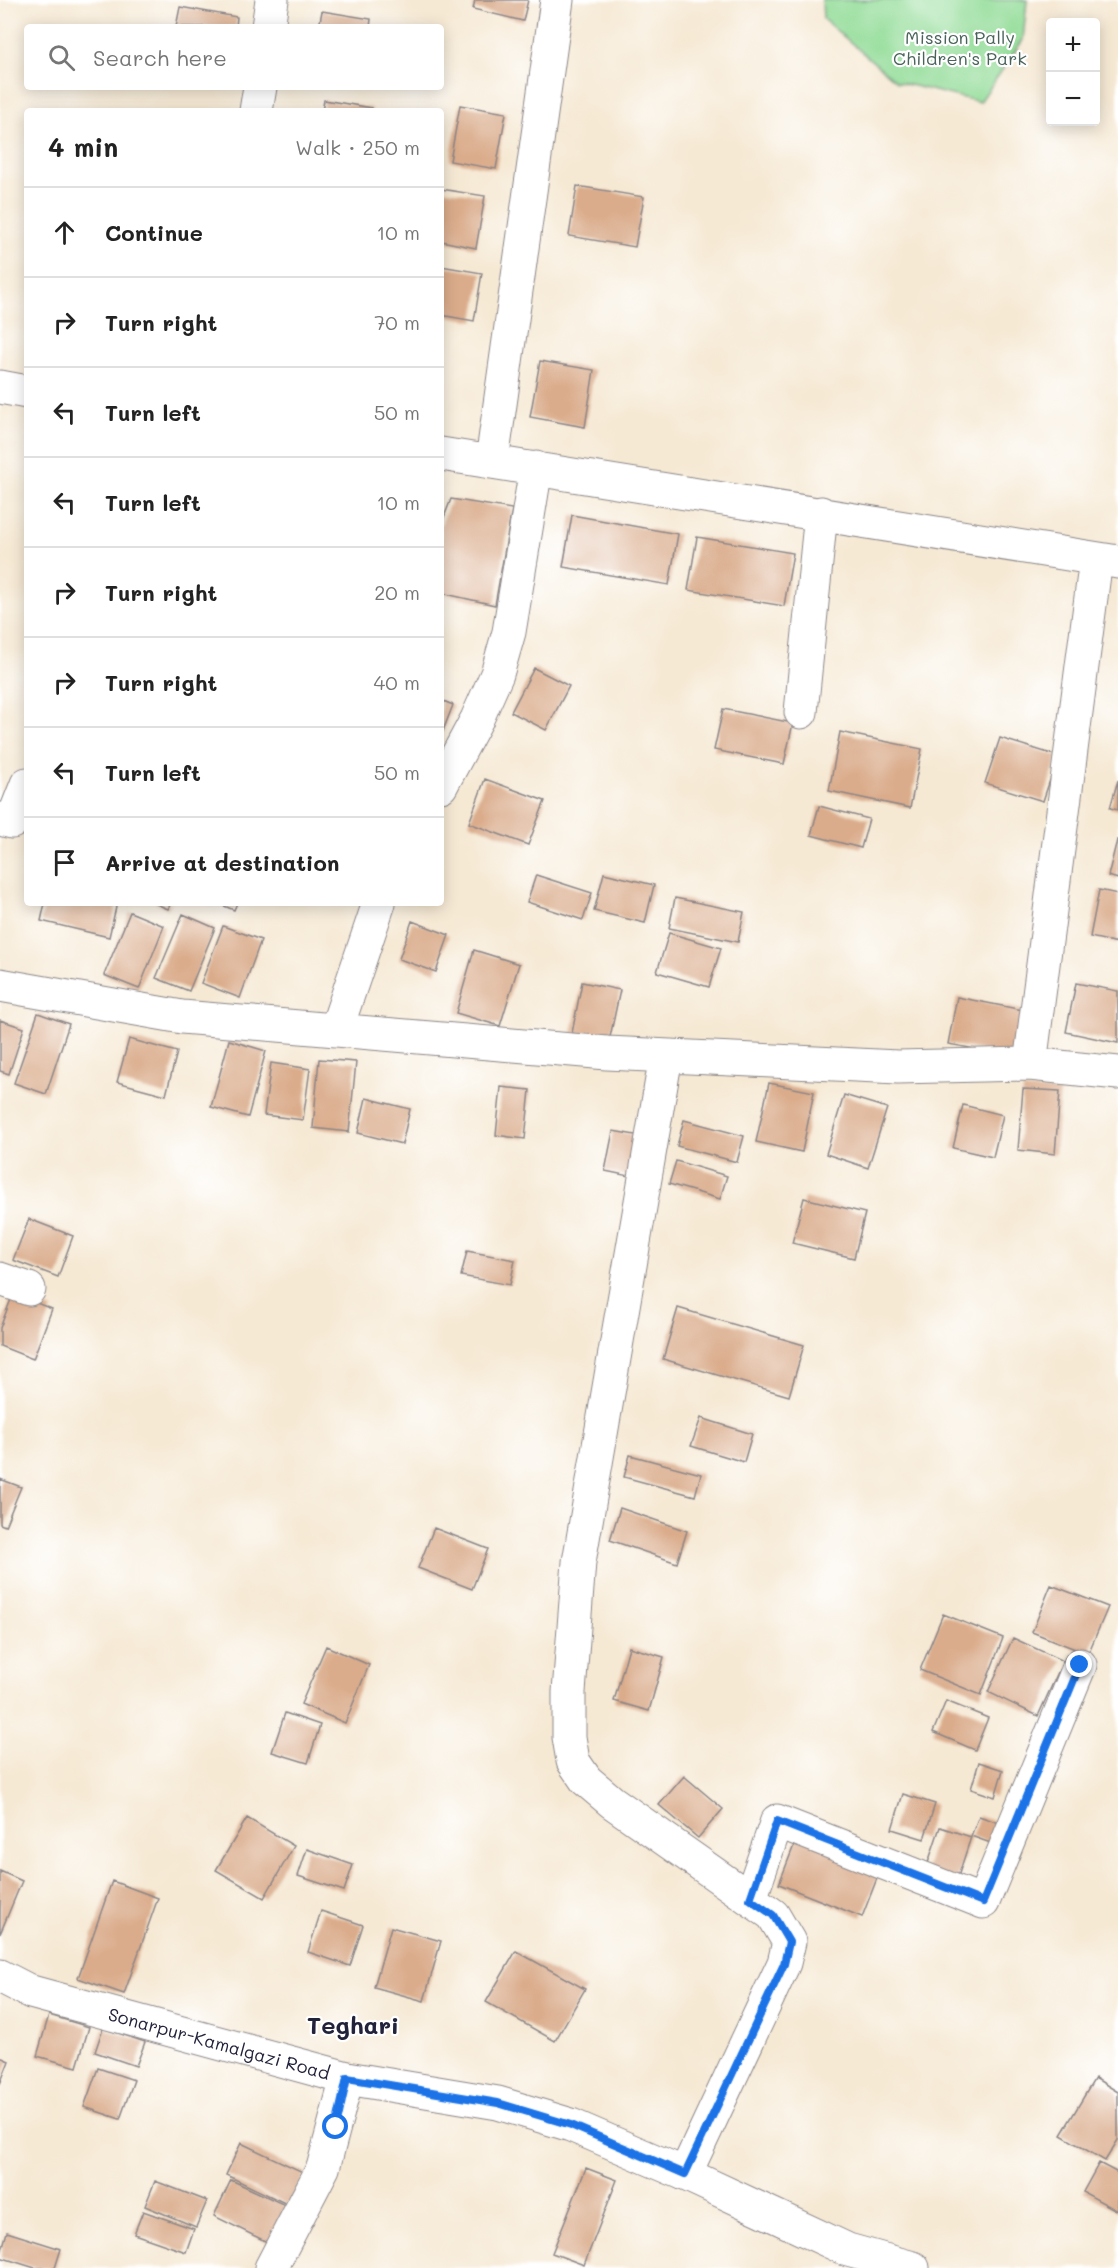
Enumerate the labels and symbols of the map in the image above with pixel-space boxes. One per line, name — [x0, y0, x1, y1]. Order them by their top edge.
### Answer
park label: Mission Pally Children's Park — [893, 25, 1027, 70]
route end — [1066, 1651, 1092, 1677]
street label: Sonarpur-Kamalgazi Road — [106, 2002, 333, 2085]
district label: Teghari — [307, 2009, 399, 2040]
route start — [322, 2113, 348, 2139]

